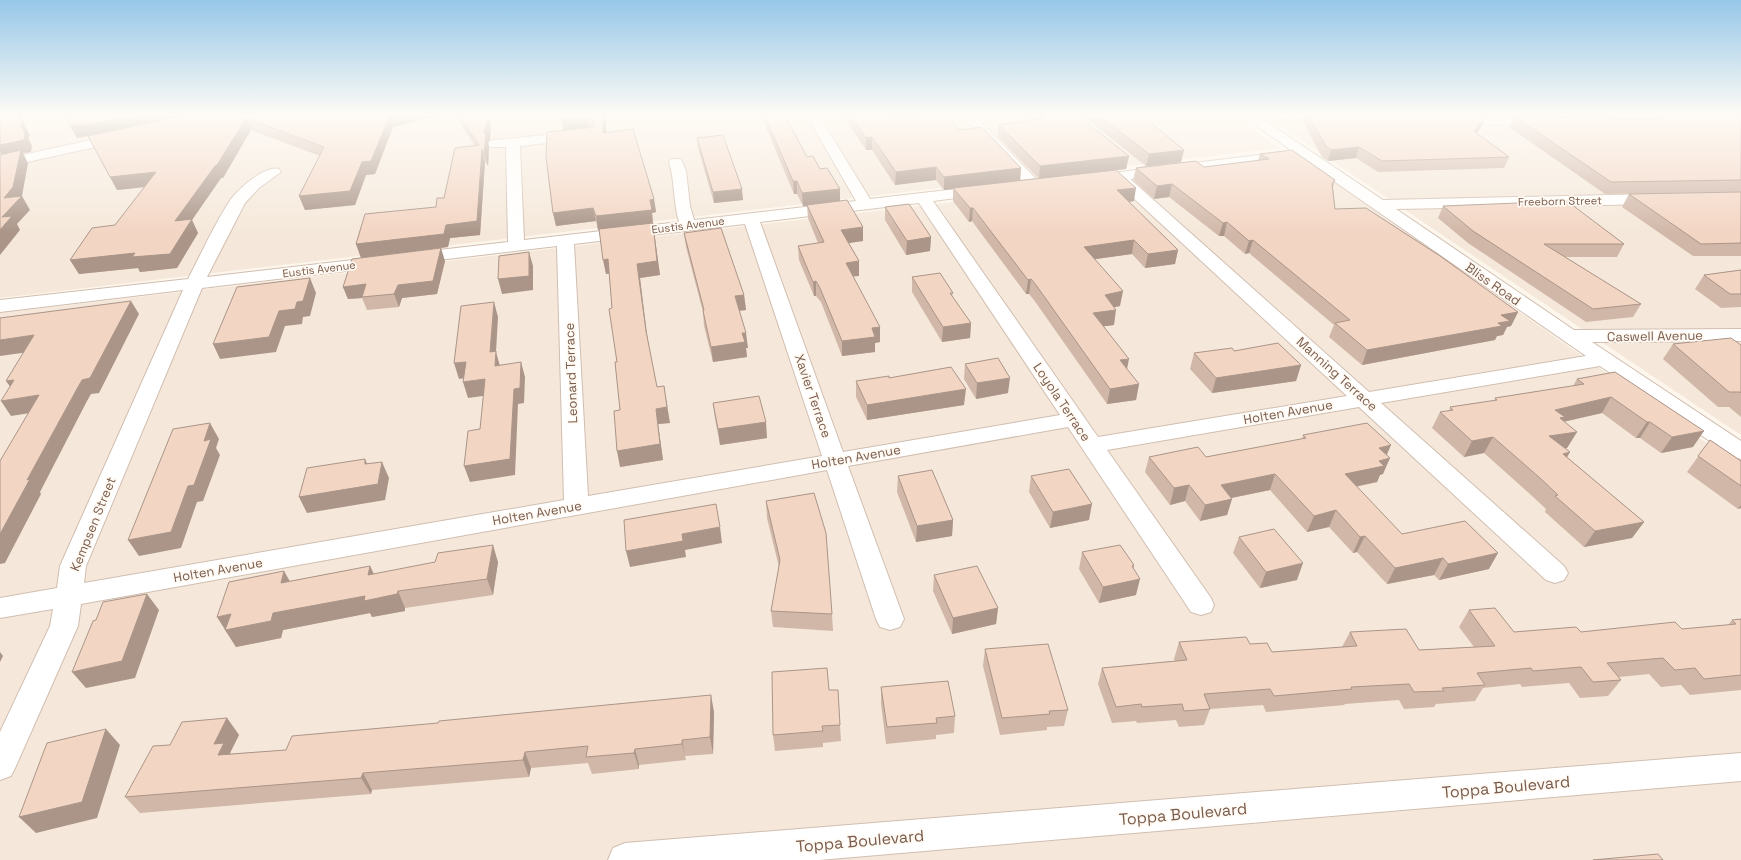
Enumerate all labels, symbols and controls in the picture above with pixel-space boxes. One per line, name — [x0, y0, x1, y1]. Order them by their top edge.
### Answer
street label: Freeborn Street — [1518, 193, 1602, 209]
street label: Eustis Avenue — [651, 214, 725, 236]
street label: Eustis Avenue — [282, 258, 356, 280]
street label: Bliss Road — [1462, 259, 1524, 309]
street label: Leonard Terrace — [561, 322, 581, 424]
street label: Caswell Avenue — [1607, 327, 1703, 345]
street label: Manning Terrace — [1293, 333, 1381, 415]
street label: Xavier Terrace — [791, 352, 835, 440]
street label: Loyola Terrace — [1029, 359, 1095, 445]
street label: Holten Avenue — [1242, 396, 1334, 428]
street label: Holten Avenue — [810, 441, 902, 473]
street label: Kempsen Street — [66, 474, 120, 574]
street label: Holten Avenue — [491, 497, 583, 529]
street label: Holten Avenue — [172, 554, 264, 586]
street label: Toppa Boulevard — [1441, 771, 1571, 803]
street label: Toppa Boulevard — [1118, 798, 1248, 830]
street label: Toppa Boulevard — [795, 825, 925, 857]

